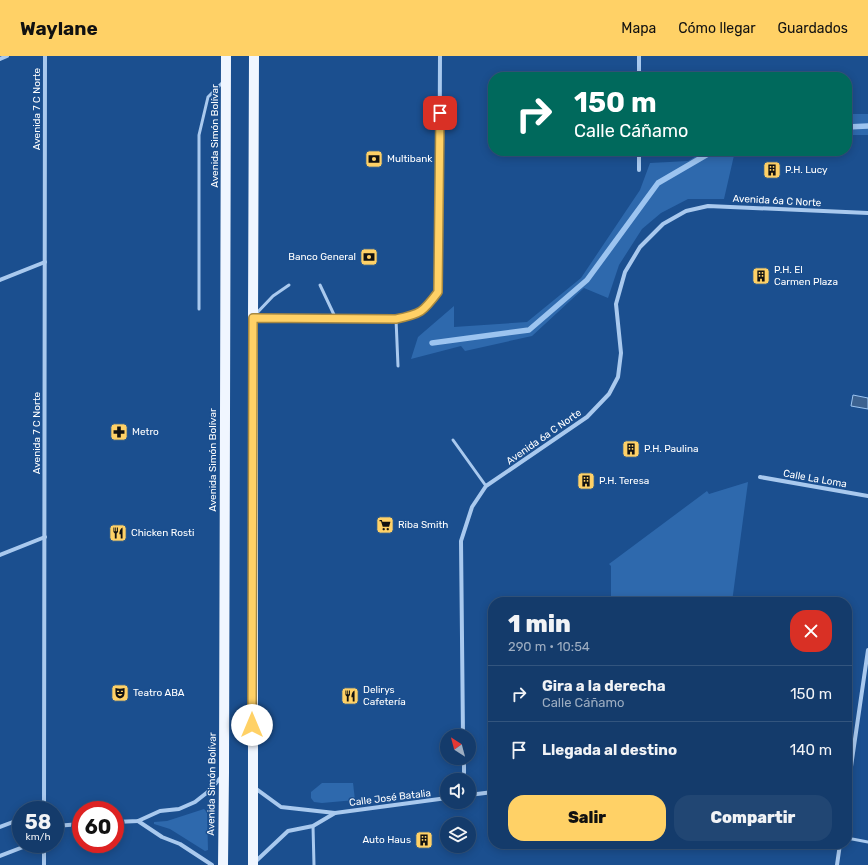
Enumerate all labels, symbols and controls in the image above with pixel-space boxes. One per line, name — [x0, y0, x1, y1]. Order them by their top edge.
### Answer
text: Waylane — [20, 17, 98, 40]
text: Mapa — [621, 20, 656, 37]
text: Cómo llegar — [678, 20, 756, 37]
text: Guardados — [778, 20, 848, 37]
street label: Avenida 7 C Norte — [31, 67, 43, 150]
street label: Avenida Simón Bolívar — [209, 84, 221, 188]
text: 150 m — [574, 86, 657, 119]
icon: right — [508, 88, 560, 140]
pin — [423, 96, 457, 130]
icon: arrive — [429, 102, 451, 124]
text: Calle Cáñamo — [574, 120, 688, 142]
bank icon: Multibank — [364, 149, 384, 169]
place label: Multibank — [387, 153, 433, 165]
building icon: P.H. Lucy — [762, 160, 782, 180]
place label: P.H. Lucy — [785, 164, 828, 176]
street label: Avenida 6a C Norte — [732, 193, 822, 209]
bank icon: Banco General — [359, 247, 379, 267]
place label: Banco General — [288, 251, 356, 263]
place label: P.H. El Carmen Plaza — [774, 264, 838, 288]
building icon: P.H. El Carmen Plaza — [751, 266, 771, 286]
street label: Avenida 7 C Norte — [31, 391, 43, 474]
street label: Avenida 6a C Norte — [504, 406, 584, 467]
street label: Avenida Simón Bolívar — [207, 408, 219, 512]
pharmacy icon: Metro — [109, 422, 129, 442]
place label: Metro — [132, 426, 159, 438]
building icon: P.H. Paulina — [621, 439, 641, 459]
place label: P.H. Paulina — [644, 443, 698, 455]
street label: Calle La Loma — [782, 468, 848, 490]
building icon: P.H. Teresa — [576, 471, 596, 491]
place label: P.H. Teresa — [599, 475, 649, 487]
supermarket icon: Riba Smith — [375, 515, 395, 535]
place label: Riba Smith — [398, 519, 448, 531]
restaurant icon: Chicken Rosti — [108, 523, 128, 543]
place label: Chicken Rosti — [131, 527, 194, 539]
text: 1 min — [508, 610, 571, 638]
button: close — [790, 610, 832, 652]
text: 290 m · 10:54 — [508, 639, 590, 654]
text: Gira a la derecha — [542, 677, 666, 695]
theatre icon: Teatro ABA — [110, 683, 130, 703]
icon: right — [508, 683, 530, 705]
place label: Delirys Cafetería — [363, 684, 406, 708]
text: 150 m — [790, 685, 832, 703]
restaurant icon: Delirys Cafetería — [340, 686, 360, 706]
place label: Teatro ABA — [133, 687, 185, 699]
text: Calle Cáñamo — [542, 695, 625, 710]
position arrow — [231, 704, 273, 746]
north arrow — [440, 729, 476, 765]
map controls — [440, 729, 476, 853]
street label: Avenida Simón Bolívar — [205, 732, 219, 836]
icon: arrive — [508, 739, 530, 761]
text: Llegada al destino — [542, 741, 677, 759]
text: 140 m — [790, 741, 832, 759]
button: sound — [440, 773, 476, 809]
street label: Calle José Batalia — [348, 787, 432, 809]
button: Salir — [508, 795, 666, 841]
button: Compartir — [674, 795, 832, 841]
speed limit sign: 60 — [72, 801, 124, 853]
text: 58 — [25, 810, 51, 834]
button: layers — [440, 817, 476, 853]
building icon: Auto Haus — [414, 830, 434, 850]
text: km/h — [26, 831, 50, 843]
place label: Auto Haus — [362, 834, 411, 846]

